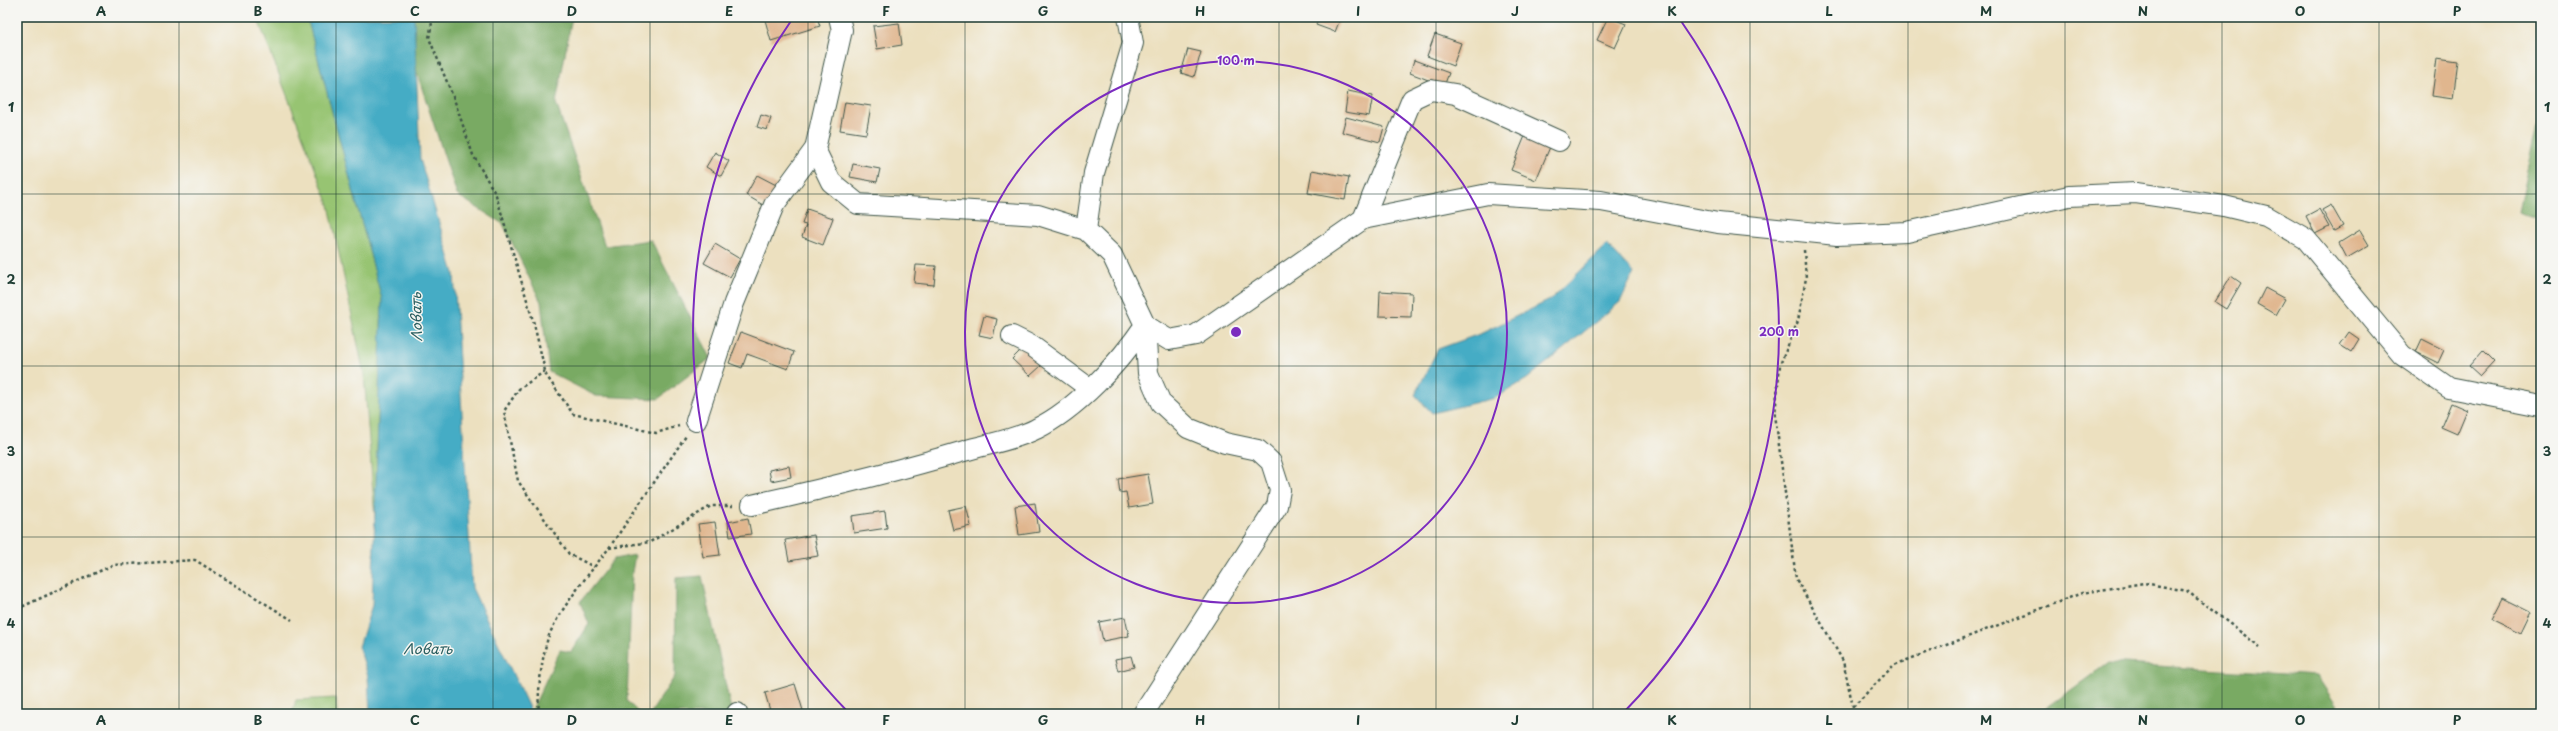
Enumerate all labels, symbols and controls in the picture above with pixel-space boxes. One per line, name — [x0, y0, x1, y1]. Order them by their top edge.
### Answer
text: A — [96, 1, 106, 20]
text: B — [254, 1, 263, 20]
text: C — [410, 1, 420, 20]
text: D — [567, 1, 577, 20]
text: E — [725, 1, 733, 20]
text: F — [882, 1, 890, 20]
text: G — [1038, 1, 1048, 20]
text: H — [1195, 1, 1205, 20]
text: I — [1356, 1, 1360, 20]
text: J — [1511, 1, 1519, 20]
text: K — [1667, 1, 1677, 20]
text: L — [1825, 1, 1833, 20]
text: M — [1980, 1, 1992, 20]
text: N — [2138, 1, 2148, 20]
text: O — [2295, 1, 2305, 20]
text: P — [2453, 1, 2462, 20]
text: 100 m — [1217, 51, 1255, 69]
text: 1 — [8, 97, 14, 116]
text: 1 — [2544, 97, 2550, 116]
text: 2 — [6, 269, 16, 288]
text: 2 — [2542, 269, 2552, 288]
water label: Ловать — [405, 291, 427, 342]
text: 200 m — [1759, 322, 1799, 340]
centre of rings — [1229, 325, 1243, 339]
text: 3 — [7, 441, 16, 460]
text: 3 — [2543, 441, 2552, 460]
text: 4 — [7, 613, 16, 632]
text: 4 — [2543, 613, 2552, 632]
water label: Ловать — [404, 638, 453, 659]
text: A — [96, 710, 106, 729]
text: B — [254, 710, 263, 729]
text: C — [410, 710, 420, 729]
text: D — [567, 710, 577, 729]
text: E — [725, 710, 733, 729]
text: F — [882, 710, 890, 729]
text: G — [1038, 710, 1048, 729]
text: H — [1195, 710, 1205, 729]
text: I — [1356, 710, 1360, 729]
text: J — [1511, 710, 1519, 729]
text: K — [1667, 710, 1677, 729]
text: L — [1825, 710, 1833, 729]
text: M — [1980, 710, 1992, 729]
text: N — [2138, 710, 2148, 729]
text: O — [2295, 710, 2305, 729]
text: P — [2453, 710, 2462, 729]

